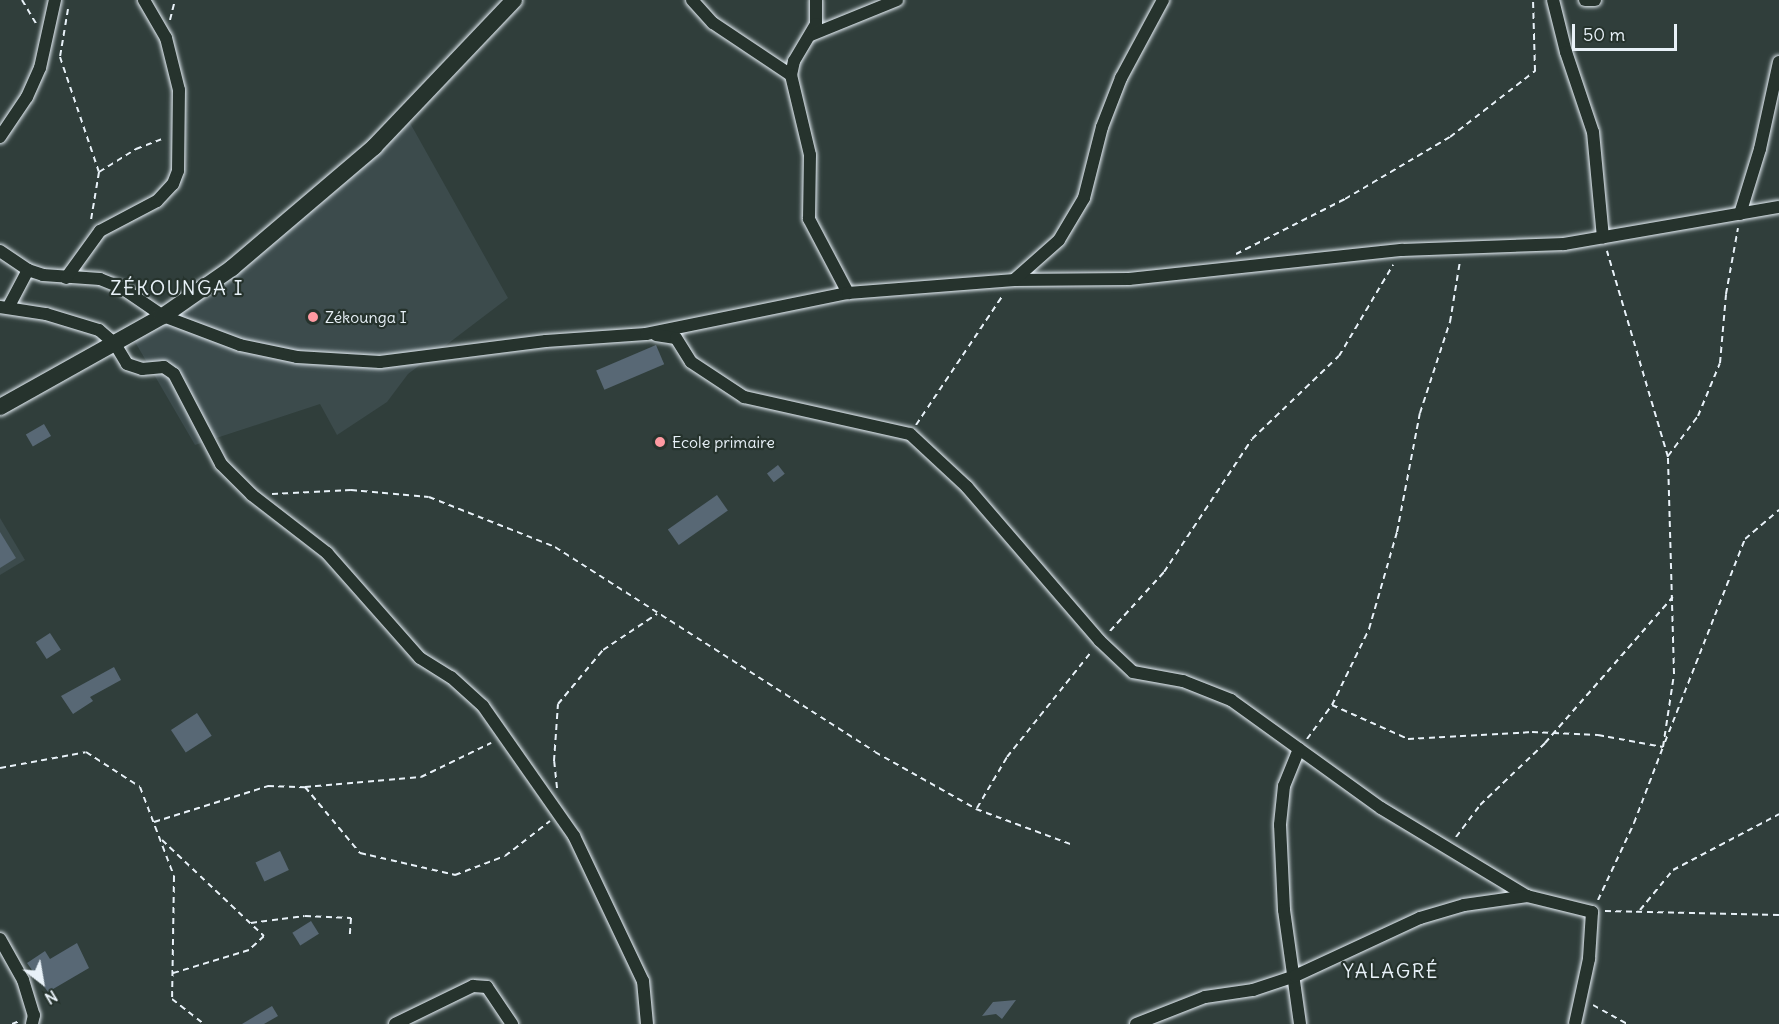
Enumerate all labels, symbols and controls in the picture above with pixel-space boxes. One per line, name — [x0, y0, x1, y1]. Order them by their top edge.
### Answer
scale bar — [1575, 12, 1680, 50]
text: 50 m — [1583, 23, 1625, 46]
district label: ZÉKOUNGA I — [110, 275, 244, 299]
place label: Zékounga I — [325, 307, 407, 327]
marker: Zékounga I — [306, 310, 320, 324]
place label: Ecole primaire — [672, 432, 775, 452]
marker: Ecole primaire — [653, 435, 667, 449]
north arrow — [12, 952, 72, 1012]
district label: YALAGRÉ — [1343, 958, 1439, 982]
text: N — [41, 986, 61, 1009]

